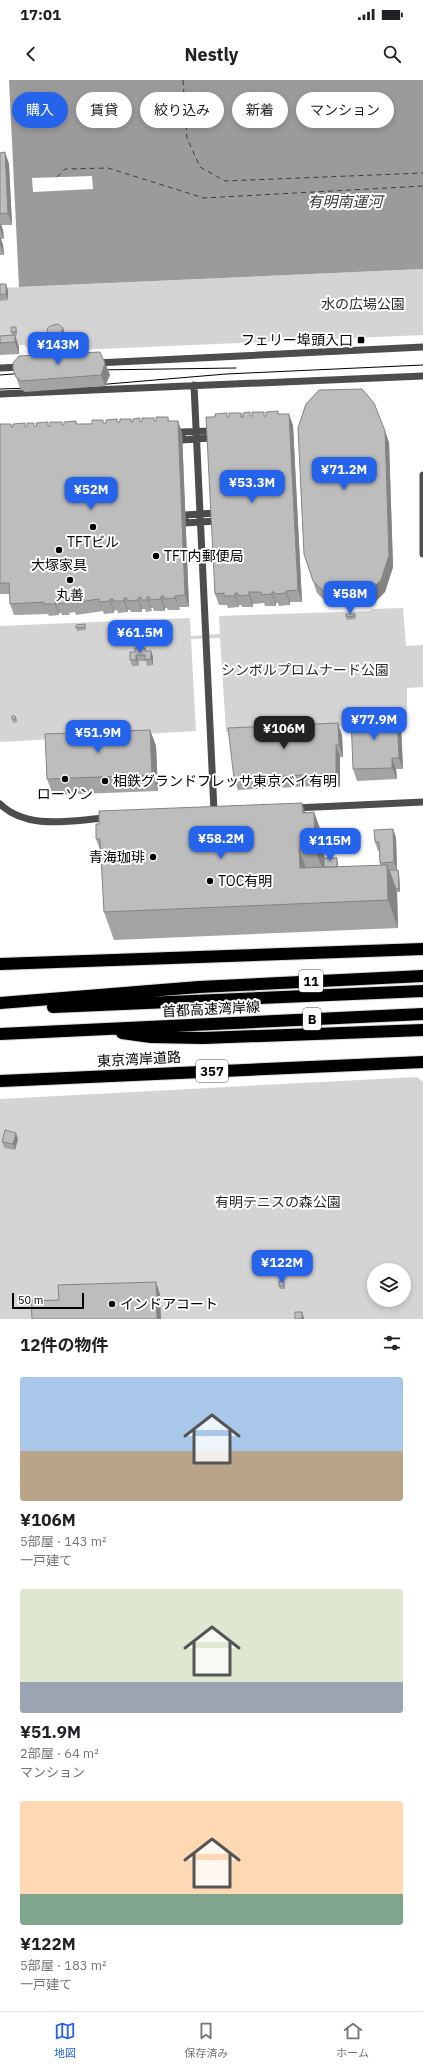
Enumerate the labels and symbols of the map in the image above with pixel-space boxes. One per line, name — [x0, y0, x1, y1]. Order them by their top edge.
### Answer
water label: 有明南運河 — [307, 192, 385, 211]
park label: 水の広場公園 — [321, 295, 405, 313]
place label: フェリー埠頭入口 — [241, 331, 353, 349]
pin: ¥143M — [30, 332, 86, 366]
marker: フェリー埠頭入口 — [356, 335, 366, 345]
pin: ¥71.2M — [311, 457, 377, 491]
pin: ¥53.3M — [219, 470, 285, 504]
pin: ¥52M — [67, 477, 115, 511]
marker: TFTビル — [88, 522, 98, 532]
place label: TFTビル — [67, 533, 119, 551]
marker: 大塚家具 — [54, 545, 64, 555]
place label: TFT内郵便局 — [164, 547, 244, 565]
marker: TFT内郵便局 — [151, 551, 161, 561]
place label: 大塚家具 — [31, 556, 87, 574]
marker: 丸善 — [65, 575, 75, 585]
pin: ¥58M — [326, 581, 374, 615]
place label: 丸善 — [56, 586, 84, 604]
pin: ¥61.5M — [107, 620, 173, 654]
park label: シンボルプロムナード公園 — [221, 661, 389, 679]
pin: ¥77.9M — [341, 707, 407, 741]
pin: ¥106M — [256, 716, 312, 750]
pin: ¥51.9M — [65, 720, 131, 754]
place label: 相鉄グランドフレッサ東京ベイ有明 — [113, 772, 337, 790]
marker: ローソン — [60, 774, 70, 784]
marker: 相鉄グランドフレッサ東京ベイ有明 — [100, 776, 110, 786]
place label: ローソン — [37, 785, 93, 803]
pin: ¥58.2M — [188, 826, 254, 860]
pin: ¥115M — [302, 828, 358, 862]
place label: 青海珈琲 — [89, 848, 145, 866]
marker: 青海珈琲 — [148, 852, 158, 862]
place label: TOC有明 — [218, 872, 272, 890]
marker: TOC有明 — [205, 876, 215, 886]
road number: 11 — [299, 970, 323, 992]
street label: 首都高速湾岸線 — [162, 997, 260, 1021]
road number: B — [303, 1008, 321, 1030]
street label: 東京湾岸道路 — [97, 1048, 181, 1070]
road number: 357 — [196, 1060, 228, 1082]
park label: 有明テニスの森公園 — [215, 1193, 341, 1211]
pin: ¥122M — [254, 1250, 310, 1284]
scale bar — [12, 1291, 84, 1310]
place label: インドアコート — [120, 1295, 218, 1313]
marker: インドアコート — [107, 1299, 117, 1309]

